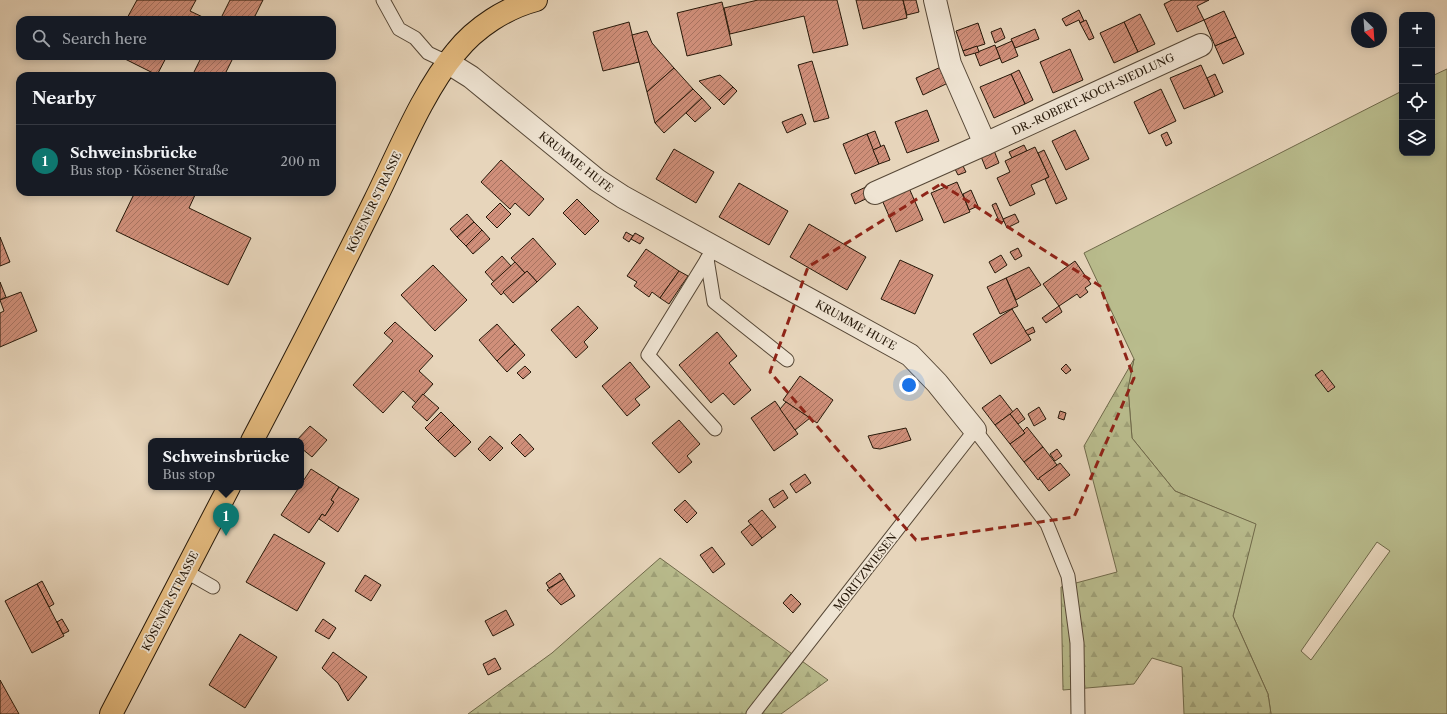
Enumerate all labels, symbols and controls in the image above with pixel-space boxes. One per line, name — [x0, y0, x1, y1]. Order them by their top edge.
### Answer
north arrow — [1351, 12, 1387, 48]
map controls — [1399, 12, 1435, 156]
button: + — [1399, 12, 1435, 48]
search box — [16, 16, 336, 60]
icon: search — [30, 27, 52, 49]
text: Search here — [62, 29, 147, 48]
button: − — [1399, 48, 1435, 84]
street label: DR.-ROBERT-KOCH-SIEDLUNG — [1010, 50, 1177, 138]
button: locate — [1399, 84, 1435, 120]
text: Nearby — [32, 88, 96, 108]
button: layers — [1399, 120, 1435, 156]
street label: KRUMME HUFE — [536, 129, 616, 196]
text: Schweinsbrücke — [70, 143, 197, 162]
street label: KÖSENER STRASSE — [343, 149, 405, 255]
text: 1 — [42, 153, 48, 169]
text: 200 m — [280, 153, 320, 169]
text: Bus stop · Kösener Straße — [70, 162, 229, 178]
street label: KRUMME HUFE — [813, 297, 899, 353]
your location — [899, 375, 919, 395]
popup — [148, 438, 304, 490]
text: Schweinsbrücke — [163, 447, 289, 466]
text: Bus stop — [163, 466, 215, 482]
pin: 1 — [213, 503, 239, 536]
street label: MORITZWIESEN — [830, 530, 900, 614]
street label: KÖSENER STRASSE — [138, 548, 201, 653]

